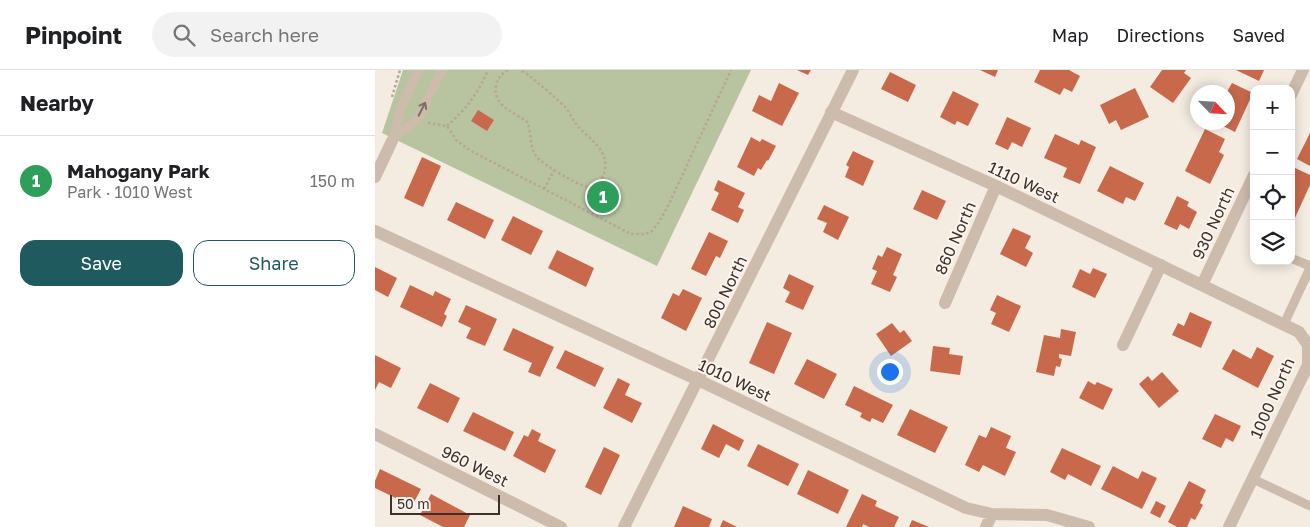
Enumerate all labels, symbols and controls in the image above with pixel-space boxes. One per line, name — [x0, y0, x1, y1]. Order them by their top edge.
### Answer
search box — [152, 12, 502, 57]
text: Pinpoint — [25, 20, 122, 49]
icon: search — [170, 21, 198, 49]
text: Search here — [210, 23, 319, 46]
text: Map — [1052, 24, 1088, 46]
text: Directions — [1116, 24, 1204, 46]
text: Saved — [1232, 24, 1285, 46]
north arrow — [1190, 85, 1235, 130]
map controls — [1250, 85, 1295, 265]
button: + — [1250, 85, 1295, 130]
text: Nearby — [20, 90, 94, 116]
one-way arrow — [417, 102, 427, 117]
button: − — [1250, 130, 1295, 175]
street label: 1110 West — [985, 157, 1063, 207]
text: Mahogany Park — [67, 159, 210, 182]
text: 1 — [32, 171, 40, 191]
text: 150 m — [310, 171, 355, 191]
button: locate — [1250, 175, 1295, 220]
pin: 1 — [587, 178, 619, 216]
text: Park · 1010 West — [67, 182, 193, 202]
street label: 930 North — [1188, 184, 1238, 262]
street label: 860 North — [930, 198, 980, 278]
button: layers — [1250, 220, 1295, 265]
button: Save — [20, 240, 183, 286]
button: Share — [193, 240, 355, 286]
street label: 800 North — [699, 252, 751, 332]
street label: 1010 West — [695, 354, 775, 406]
street label: 1000 North — [1245, 355, 1299, 441]
your location — [877, 359, 903, 385]
street label: 960 West — [438, 441, 512, 491]
scale bar — [390, 492, 500, 515]
text: 50 m — [397, 495, 430, 512]

